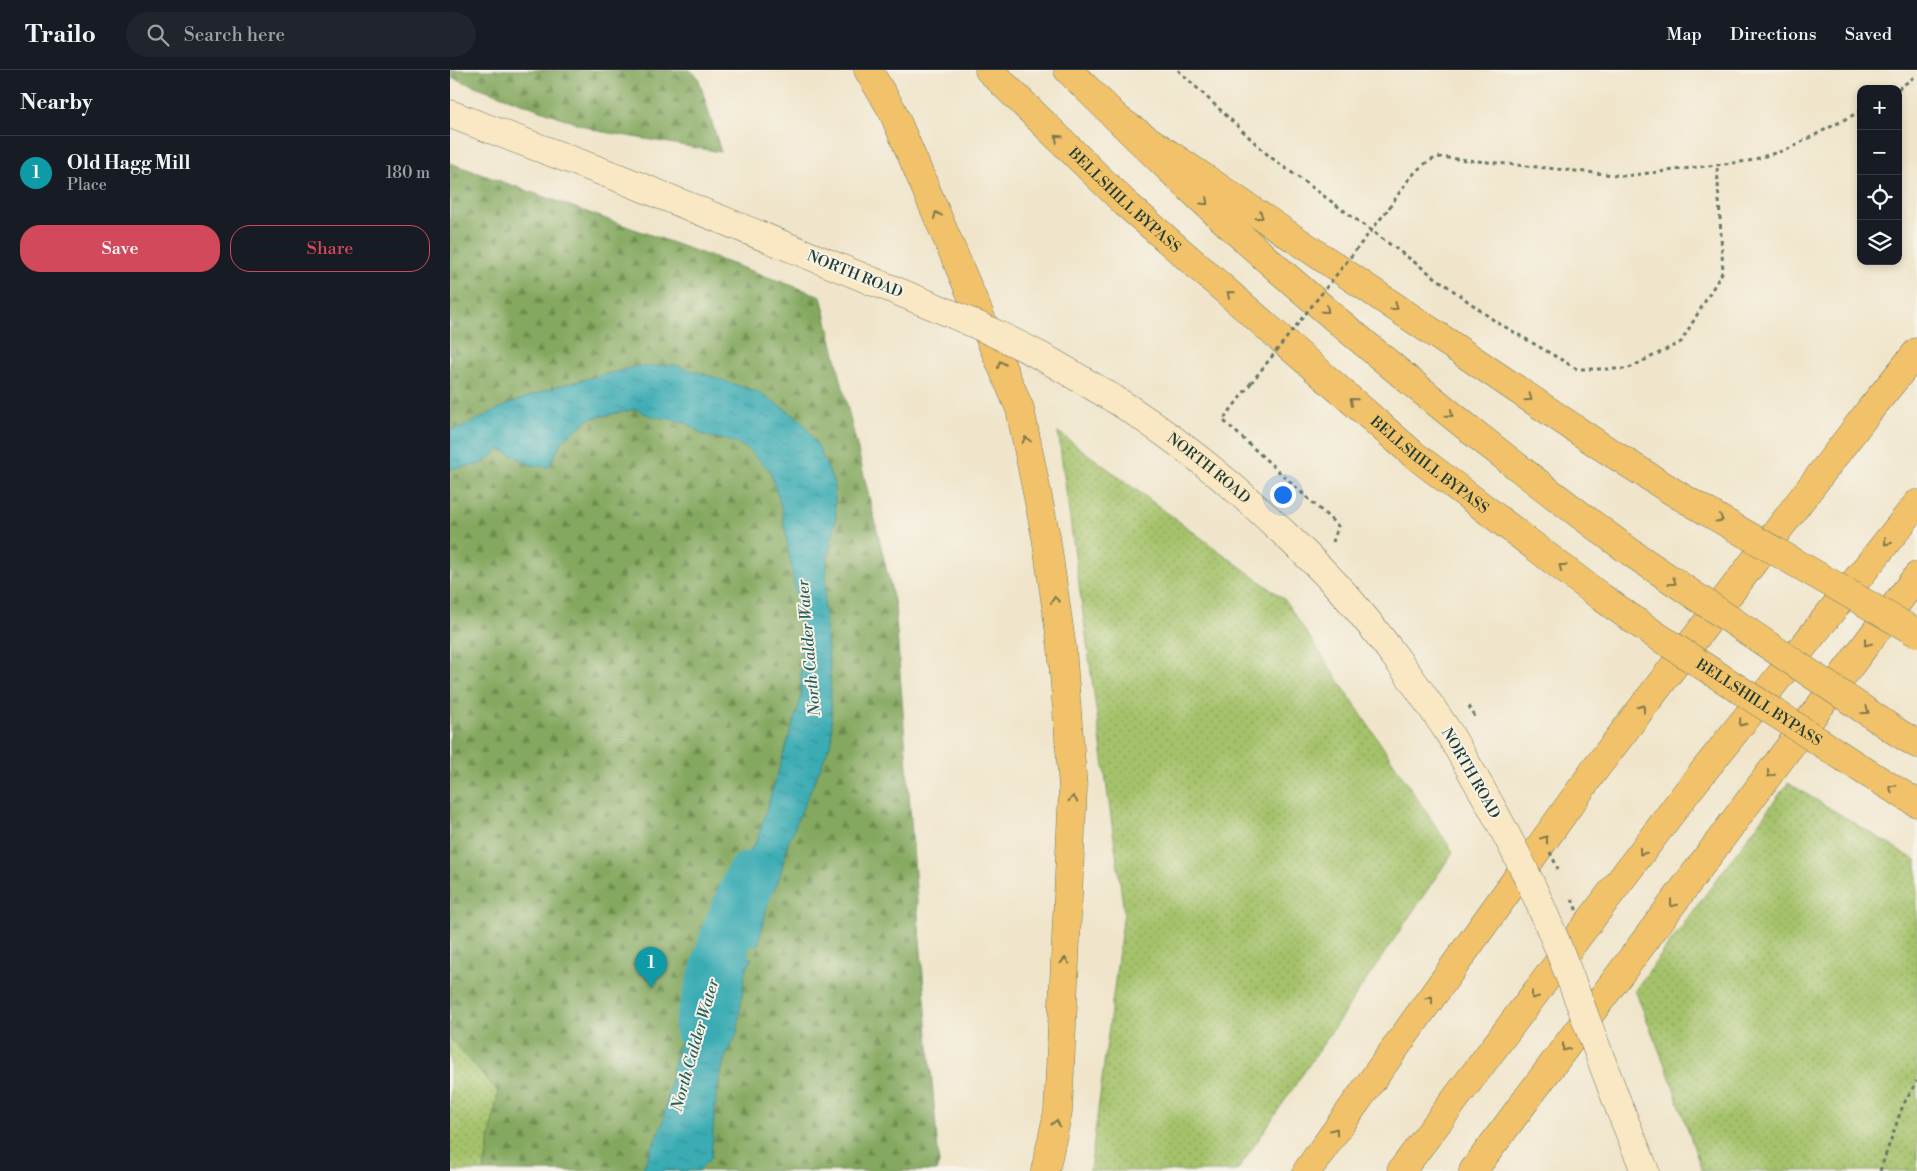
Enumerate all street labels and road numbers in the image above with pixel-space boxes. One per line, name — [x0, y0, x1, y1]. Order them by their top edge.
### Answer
street label: BELLSHILL BYPASS — [1063, 143, 1184, 257]
street label: NORTH ROAD — [804, 247, 906, 302]
street label: BELLSHILL BYPASS — [1365, 411, 1492, 518]
street label: NORTH ROAD — [1163, 429, 1254, 508]
street label: BELLSHILL BYPASS — [1691, 654, 1825, 751]
street label: NORTH ROAD — [1437, 724, 1504, 822]

